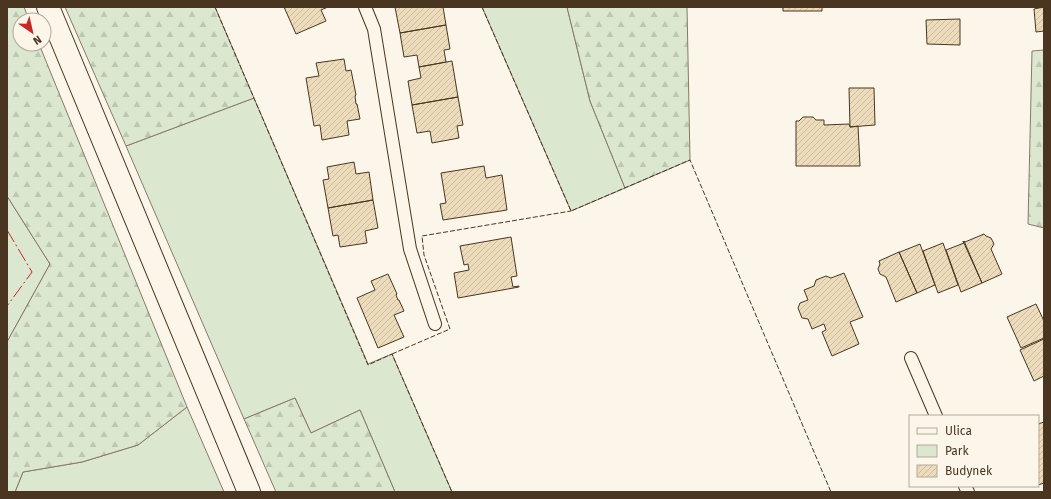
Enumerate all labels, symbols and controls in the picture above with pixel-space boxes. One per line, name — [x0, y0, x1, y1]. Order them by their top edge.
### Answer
north arrow — [12, 12, 52, 52]
text: N — [31, 32, 44, 47]
legend — [909, 415, 1039, 487]
text: Ulica — [945, 424, 972, 438]
text: Park — [945, 444, 969, 458]
text: Budynek — [945, 464, 993, 478]

